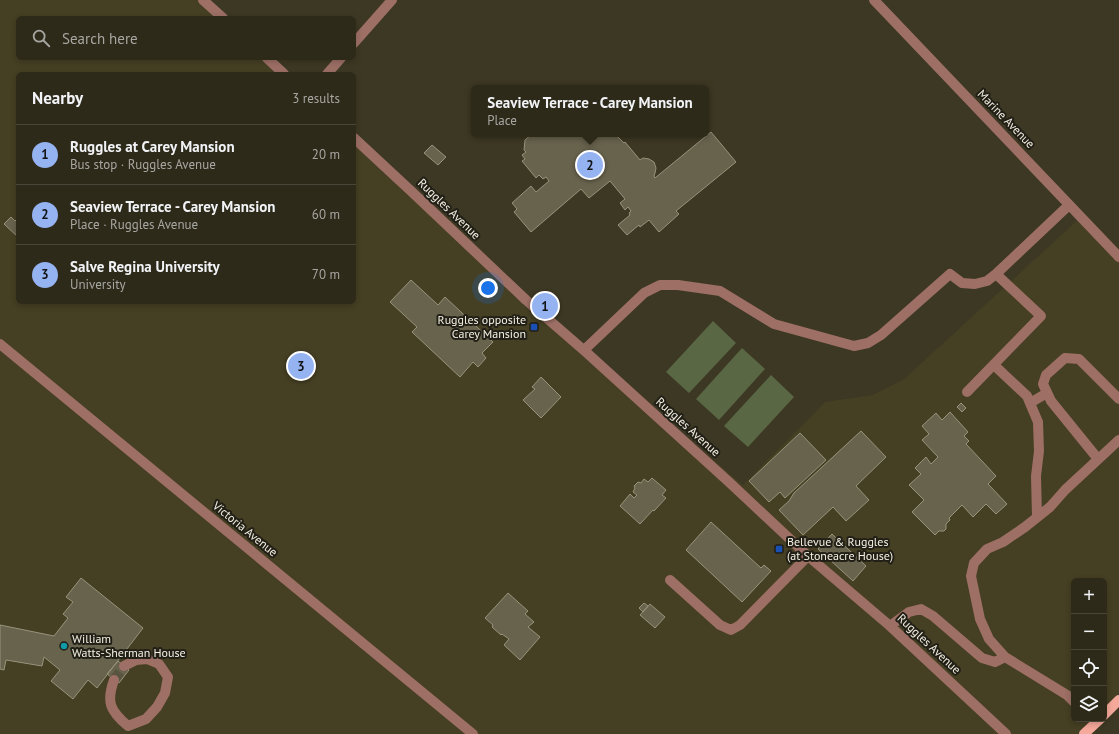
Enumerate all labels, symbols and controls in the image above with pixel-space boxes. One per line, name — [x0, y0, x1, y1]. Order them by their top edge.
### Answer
search box — [16, 16, 356, 60]
icon: search — [30, 27, 52, 49]
text: Search here — [62, 29, 138, 48]
popup — [471, 85, 709, 137]
street label: Marine Avenue — [975, 86, 1038, 151]
text: Nearby — [32, 87, 83, 109]
text: 3 results — [292, 90, 340, 107]
text: Seaview Terrace - Carey Mansion — [487, 93, 693, 112]
text: Place — [487, 112, 517, 129]
text: Ruggles at Carey Mansion — [70, 137, 235, 156]
text: 1 — [41, 146, 49, 163]
text: 20 m — [312, 146, 340, 163]
pin: 2 — [577, 150, 603, 180]
text: Bus stop · Ruggles Avenue — [70, 156, 216, 173]
street label: Ruggles Avenue — [415, 175, 484, 242]
text: Seaview Terrace - Carey Mansion — [70, 197, 275, 216]
text: 2 — [41, 206, 49, 223]
text: 60 m — [312, 206, 340, 223]
text: Place · Ruggles Avenue — [70, 216, 198, 233]
text: Salve Regina University — [70, 257, 220, 276]
text: 3 — [41, 266, 49, 283]
text: 70 m — [312, 266, 340, 283]
text: University — [70, 276, 126, 293]
your location — [478, 278, 498, 298]
pin: 1 — [532, 291, 558, 321]
place label: Ruggles opposite Carey Mansion — [438, 312, 526, 341]
marker: Ruggles opposite Carey Mansion — [529, 322, 539, 332]
pin: 3 — [288, 351, 314, 381]
street label: Ruggles Avenue — [653, 394, 724, 459]
street label: Victoria Avenue — [209, 497, 281, 559]
place label: Bellevue & Ruggles (at Stoneacre House) — [787, 534, 893, 563]
marker: Bellevue & Ruggles (at Stoneacre House) — [774, 544, 784, 554]
map controls — [1071, 578, 1107, 722]
button: + — [1071, 578, 1107, 614]
street label: Ruggles Avenue — [894, 610, 964, 677]
button: − — [1071, 614, 1107, 650]
place label: William Watts-Sherman House — [72, 631, 186, 660]
marker: William Watts-Sherman House — [59, 641, 69, 651]
button: locate — [1071, 650, 1107, 686]
button: layers — [1071, 686, 1107, 722]

